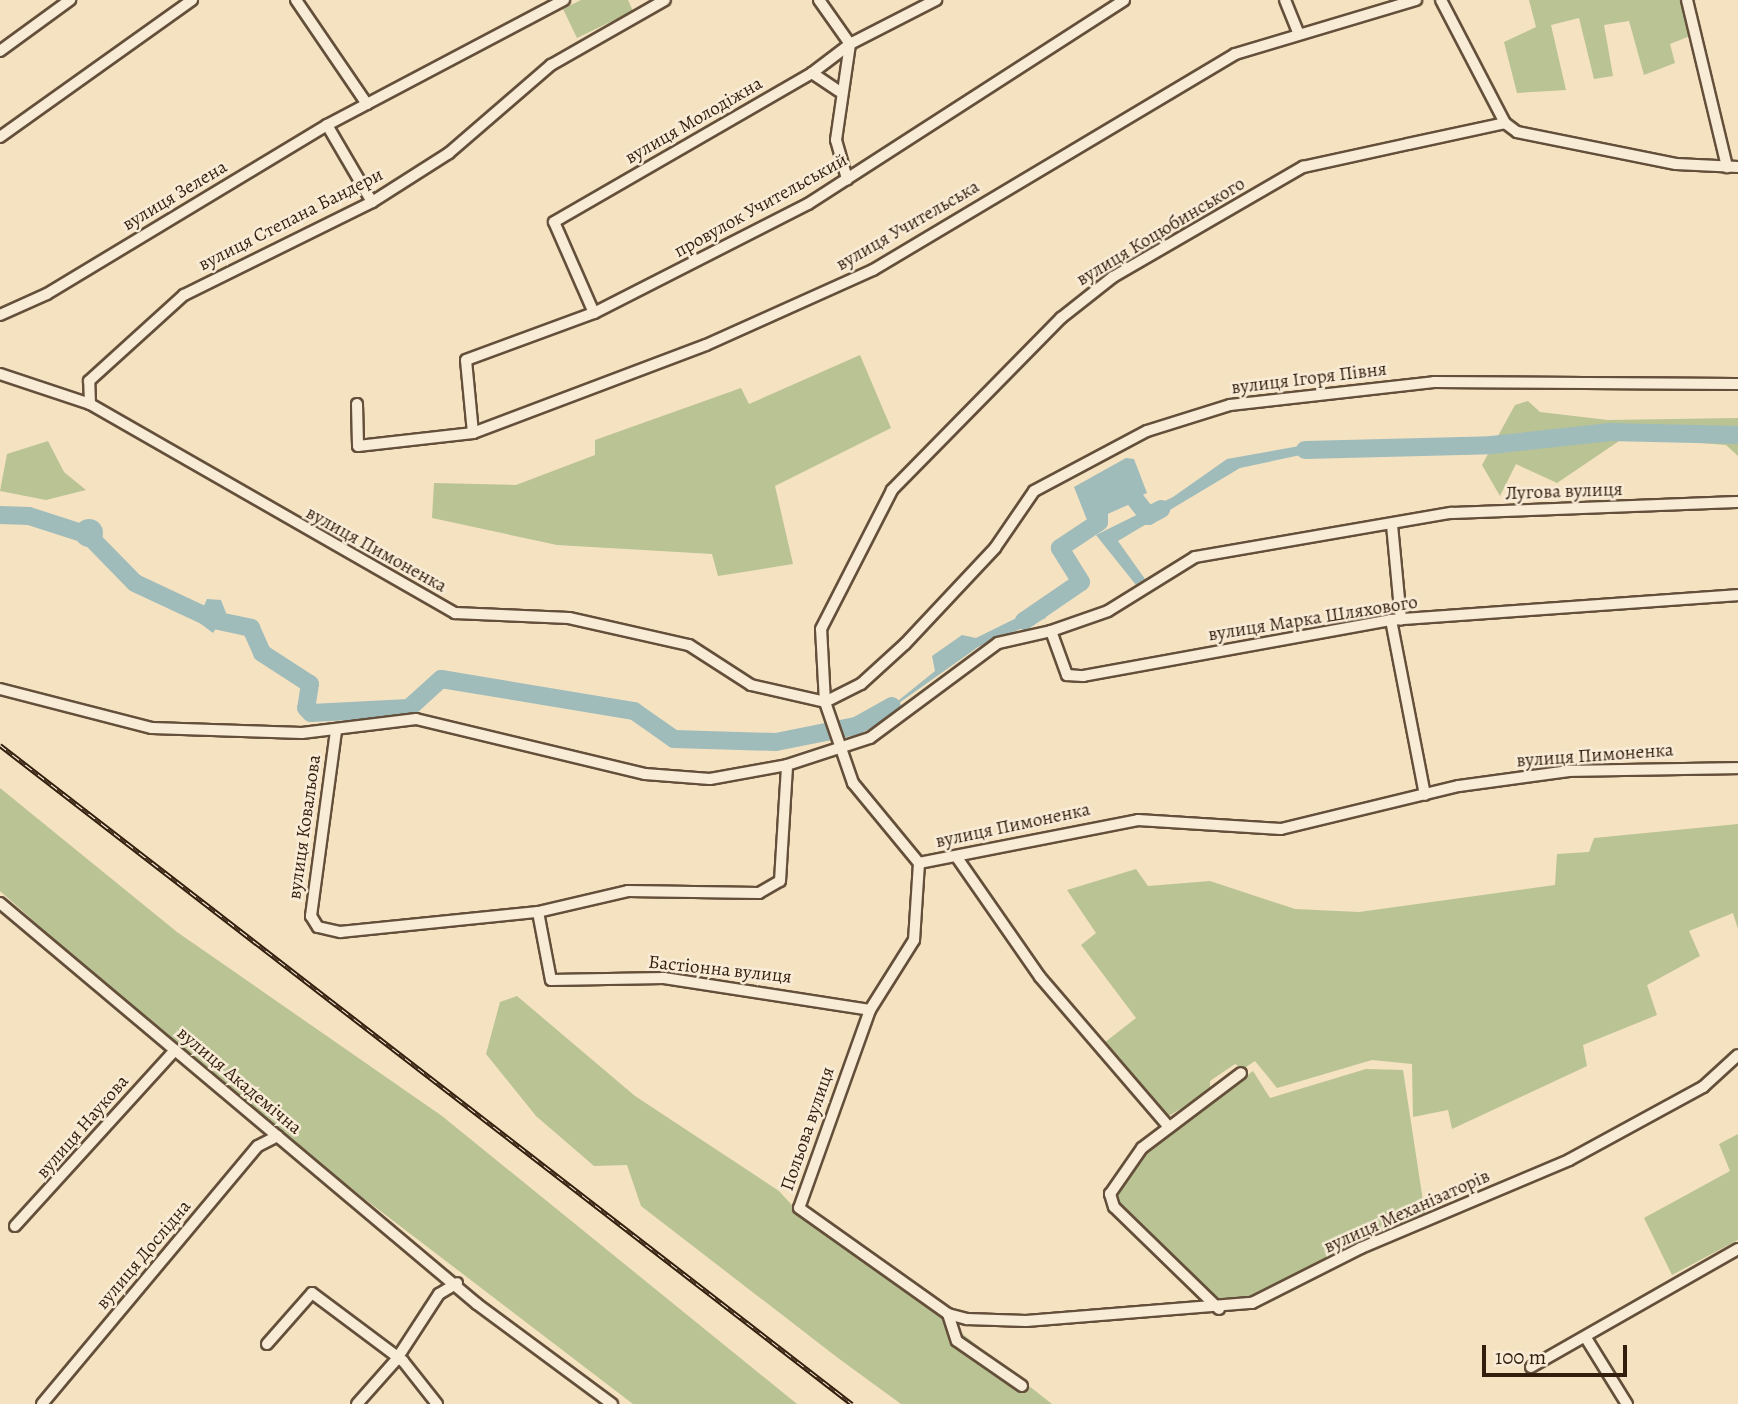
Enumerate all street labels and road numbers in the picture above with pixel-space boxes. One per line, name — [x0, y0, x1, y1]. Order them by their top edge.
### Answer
street label: вулиця Молодіжна — [621, 72, 767, 170]
street label: провулок Учительський — [670, 149, 852, 263]
street label: вулиця Зелена — [118, 156, 232, 236]
street label: вулиця Степана Бандери — [195, 164, 387, 276]
street label: вулиця Коцюбинського — [1073, 173, 1249, 291]
street label: вулиця Учительська — [832, 176, 984, 276]
street label: вулиця Ігоря Півня — [1230, 358, 1388, 400]
street label: Лугова вулиця — [1505, 479, 1623, 505]
street label: вулиця Пимоненка — [302, 502, 450, 598]
street label: вулиця Марка Шляхового — [1207, 591, 1419, 647]
street label: вулиця Пимоненка — [1516, 739, 1674, 773]
street label: вулиця Ковальова — [284, 753, 326, 901]
street label: вулиця Пимоненка — [934, 798, 1092, 854]
street label: Бастіонна вулиця — [647, 951, 793, 989]
street label: вулиця Академічна — [172, 1022, 306, 1140]
street label: Польова вулиця — [776, 1064, 840, 1194]
street label: вулиця Наукова — [32, 1071, 134, 1183]
street label: вулиця Механізаторів — [1321, 1165, 1493, 1259]
street label: вулиця Дослідна — [92, 1196, 196, 1314]

